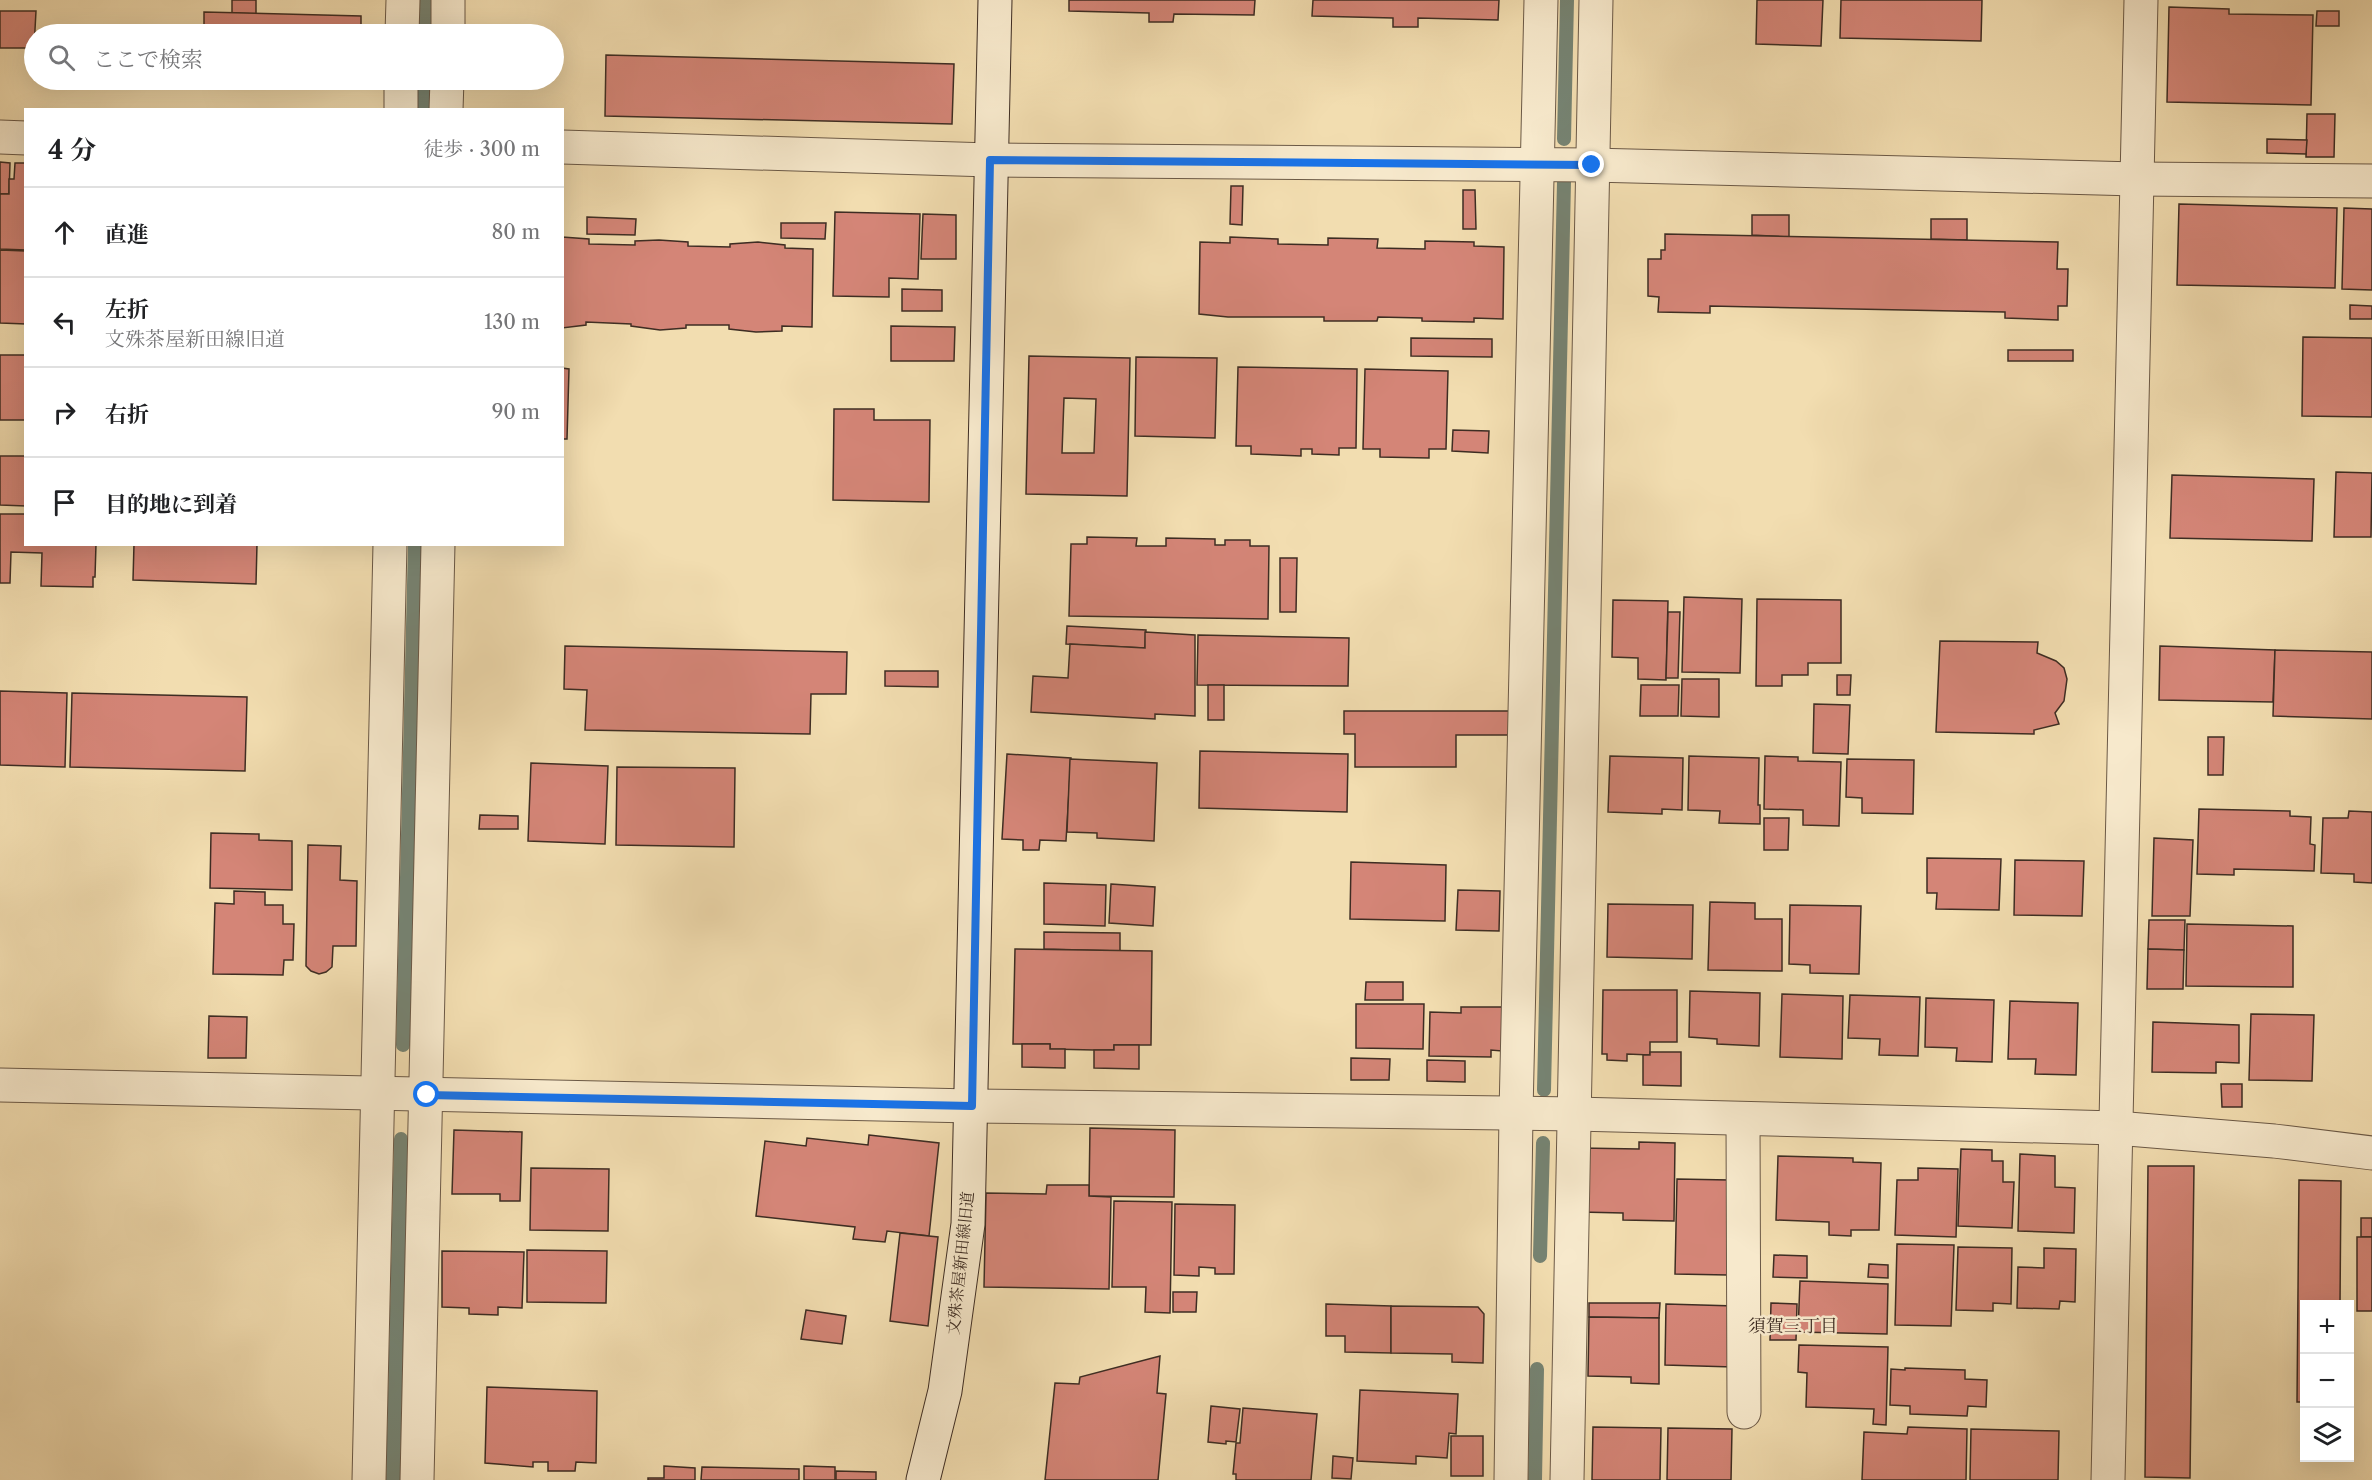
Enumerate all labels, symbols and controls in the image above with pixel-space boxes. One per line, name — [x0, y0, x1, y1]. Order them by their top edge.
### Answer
search box — [24, 24, 564, 90]
icon: search — [45, 41, 78, 74]
text: ここで検索 — [93, 46, 203, 73]
text: 4 分 — [48, 134, 96, 166]
text: 徒歩 · 300 m — [423, 137, 540, 161]
route end — [1578, 151, 1604, 177]
icon: ahead — [48, 216, 81, 249]
text: 80 m — [492, 220, 540, 244]
text: 直進 — [105, 221, 149, 248]
text: 左折 — [105, 296, 149, 323]
icon: left — [48, 306, 81, 339]
text: 130 m — [484, 310, 540, 334]
text: 文殊茶屋新田線旧道 — [105, 327, 285, 351]
icon: right — [48, 396, 81, 429]
text: 90 m — [492, 400, 540, 424]
text: 右折 — [105, 401, 149, 428]
icon: arrive — [48, 486, 81, 519]
text: 目的地に到着 — [105, 491, 237, 518]
route start — [413, 1081, 439, 1107]
street label: 文殊茶屋新田線旧道 — [943, 1190, 977, 1336]
map controls — [2300, 1300, 2354, 1462]
button: + — [2300, 1300, 2354, 1354]
district label: 須賀三丁目 — [1748, 1315, 1838, 1337]
button: − — [2300, 1354, 2354, 1408]
button: layers — [2300, 1408, 2354, 1462]

